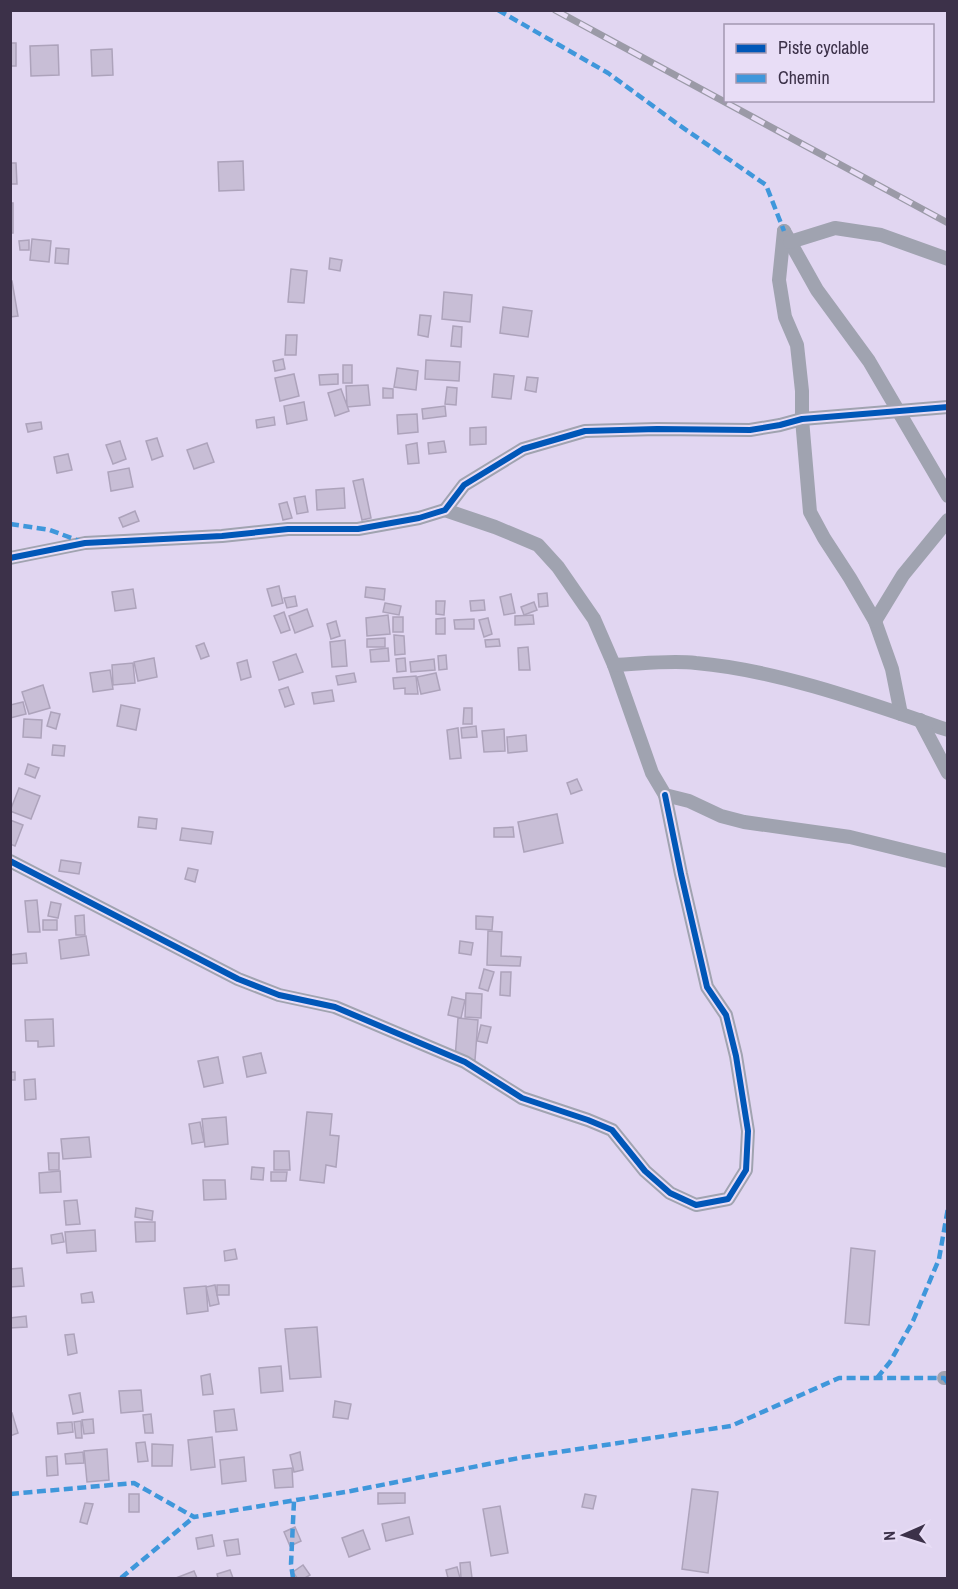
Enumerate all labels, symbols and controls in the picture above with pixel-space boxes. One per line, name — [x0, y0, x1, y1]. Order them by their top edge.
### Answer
legend — [724, 24, 934, 102]
text: Piste cyclable — [778, 35, 869, 60]
text: Chemin — [778, 65, 830, 90]
north arrow — [874, 1505, 934, 1565]
text: N — [878, 1530, 900, 1541]

